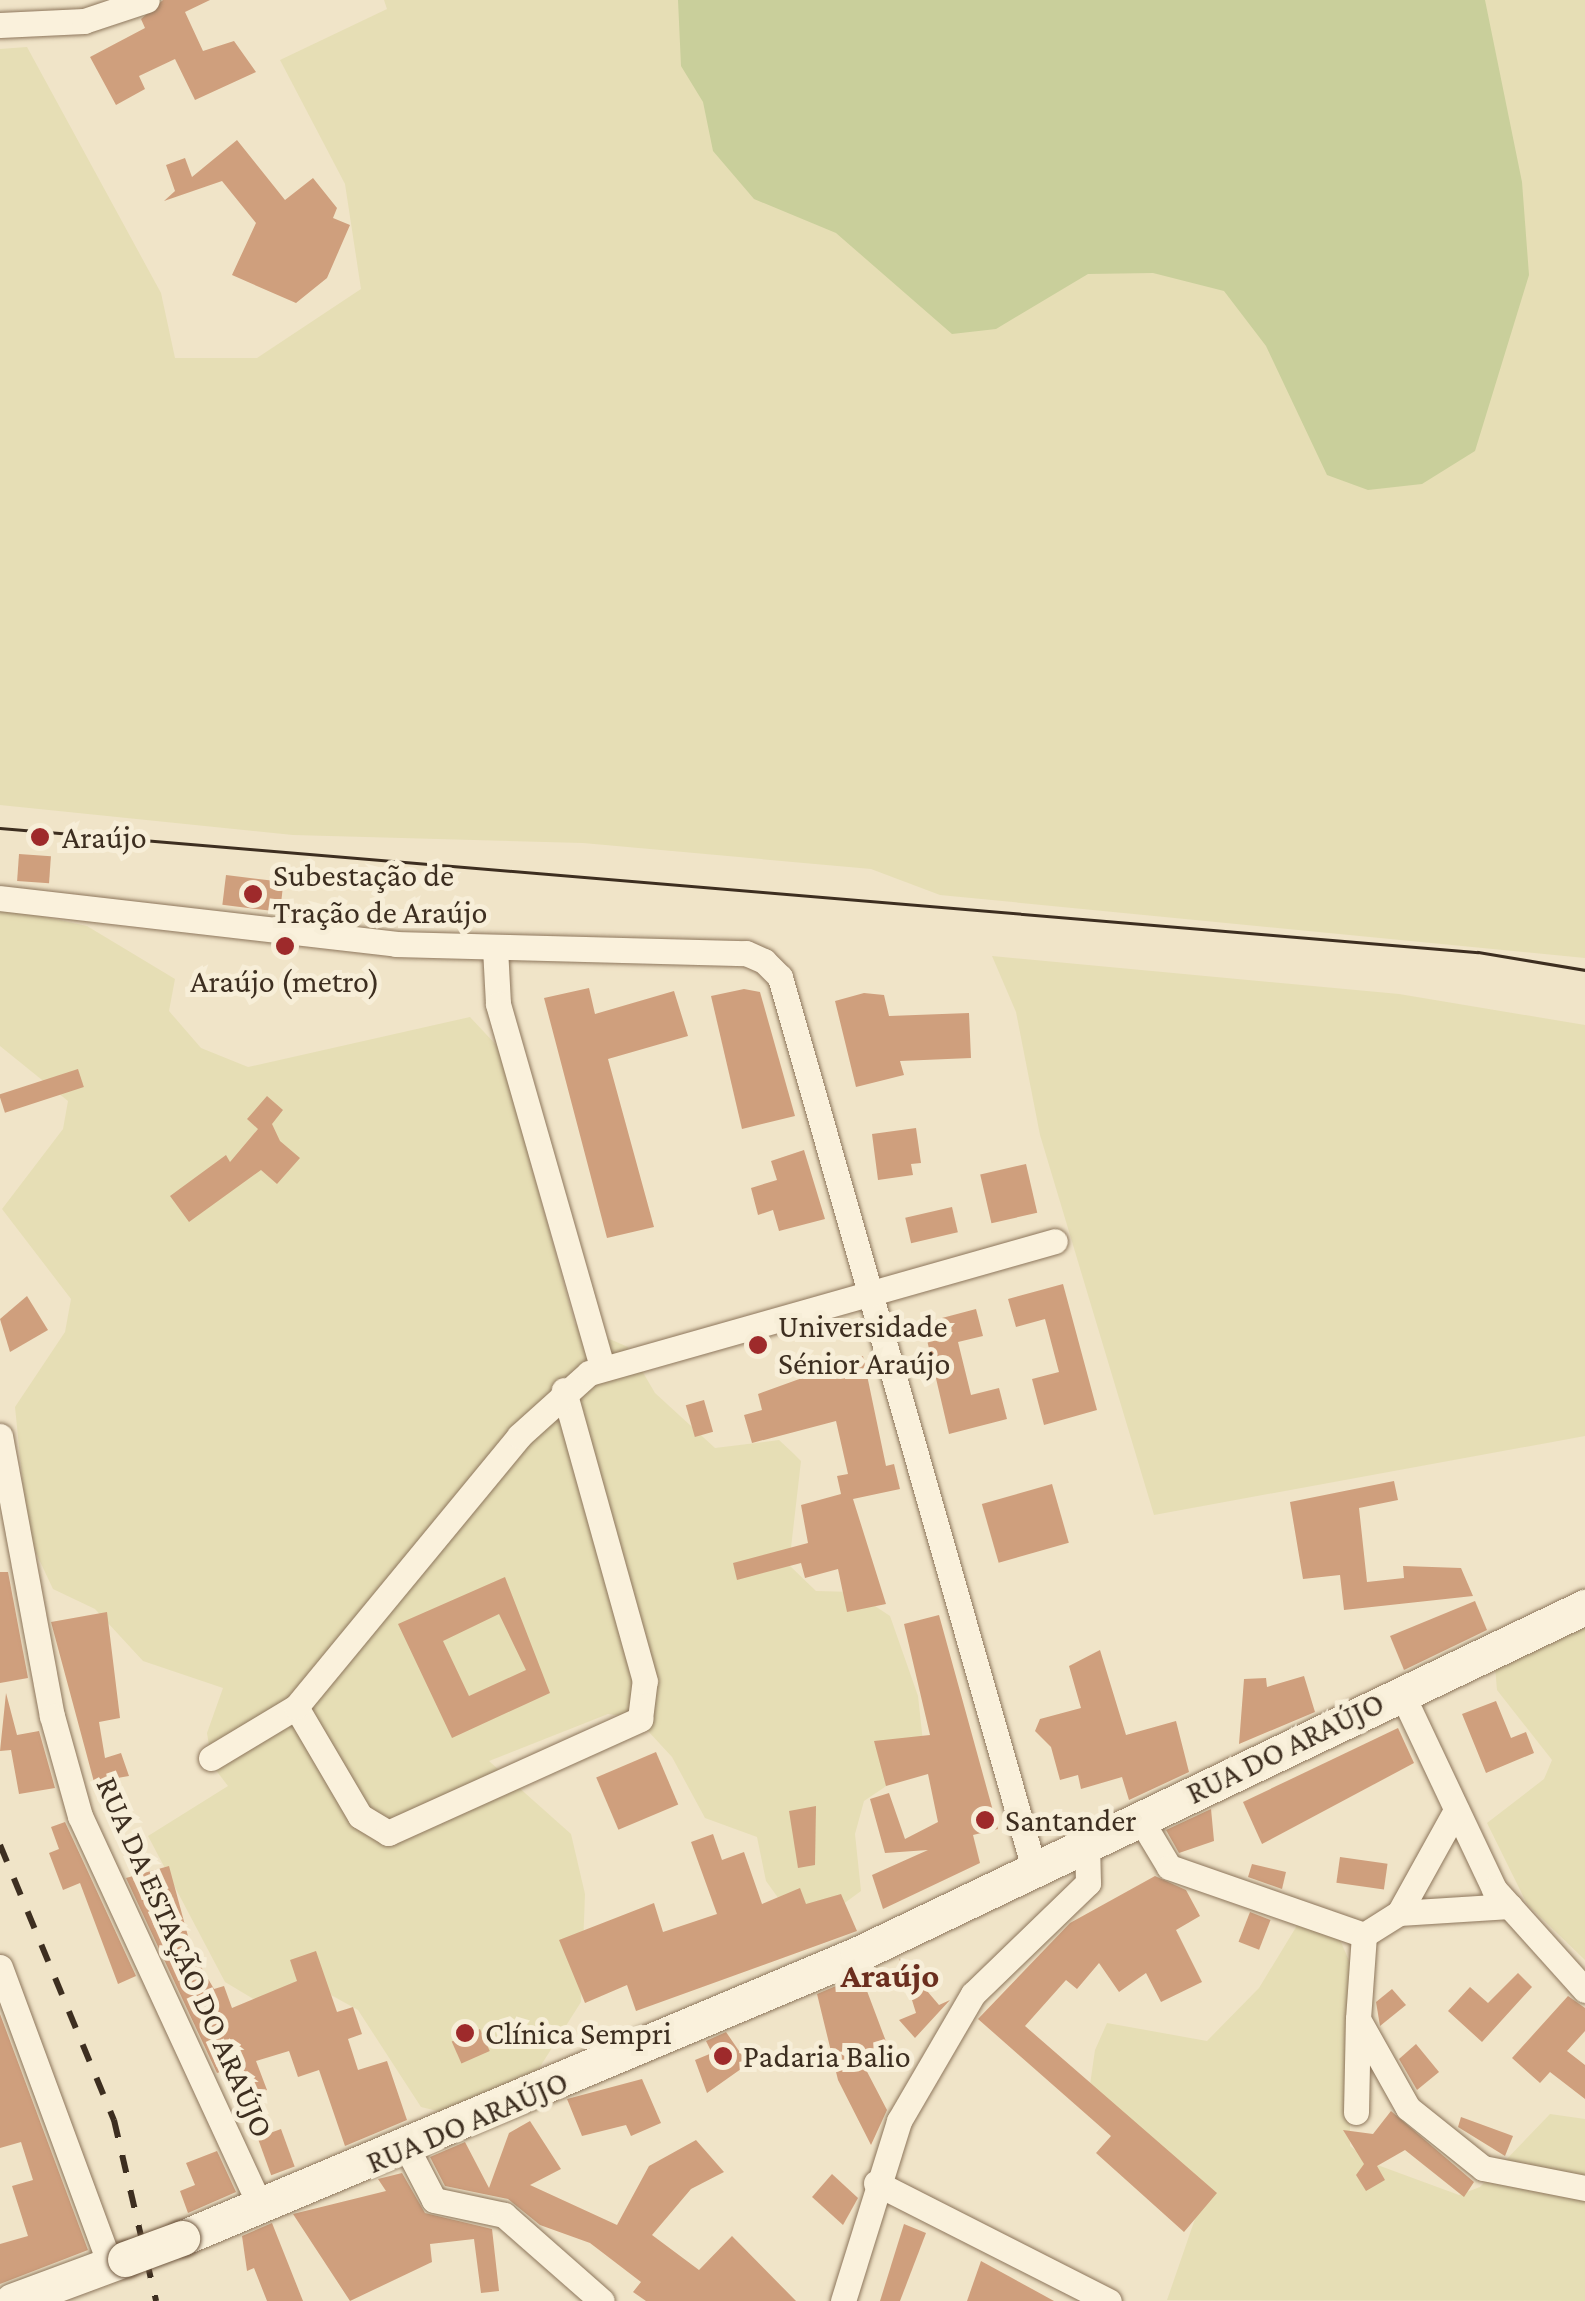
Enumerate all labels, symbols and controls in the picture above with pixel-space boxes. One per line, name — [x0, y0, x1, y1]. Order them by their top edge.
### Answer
place label: Araújo — [62, 818, 147, 856]
marker: Araújo — [27, 824, 53, 850]
place label: Subestação de Tração de Araújo — [273, 857, 487, 932]
marker: Subestação de Tração de Araújo — [242, 883, 264, 905]
marker: Araújo (metro) — [274, 935, 296, 957]
place label: Araújo (metro) — [190, 962, 380, 1000]
place label: Universidade Sénior Araújo — [778, 1308, 950, 1383]
marker: Universidade Sénior Araújo — [747, 1334, 769, 1356]
street label: RUA DO ARAÚJO — [1180, 1684, 1390, 1812]
street label: RUA DA ESTAÇÃO DO ARAÚJO — [88, 1771, 282, 2143]
place label: Santander — [1005, 1801, 1137, 1839]
marker: Santander — [974, 1809, 996, 1831]
district label: Araújo — [840, 1955, 940, 1997]
place label: Clínica Sempri — [485, 2014, 672, 2052]
marker: Clínica Sempri — [454, 2022, 476, 2044]
place label: Padaria Balio — [743, 2037, 911, 2075]
marker: Padaria Balio — [712, 2045, 734, 2067]
street label: RUA DO ARAÚJO — [361, 2062, 573, 2182]

